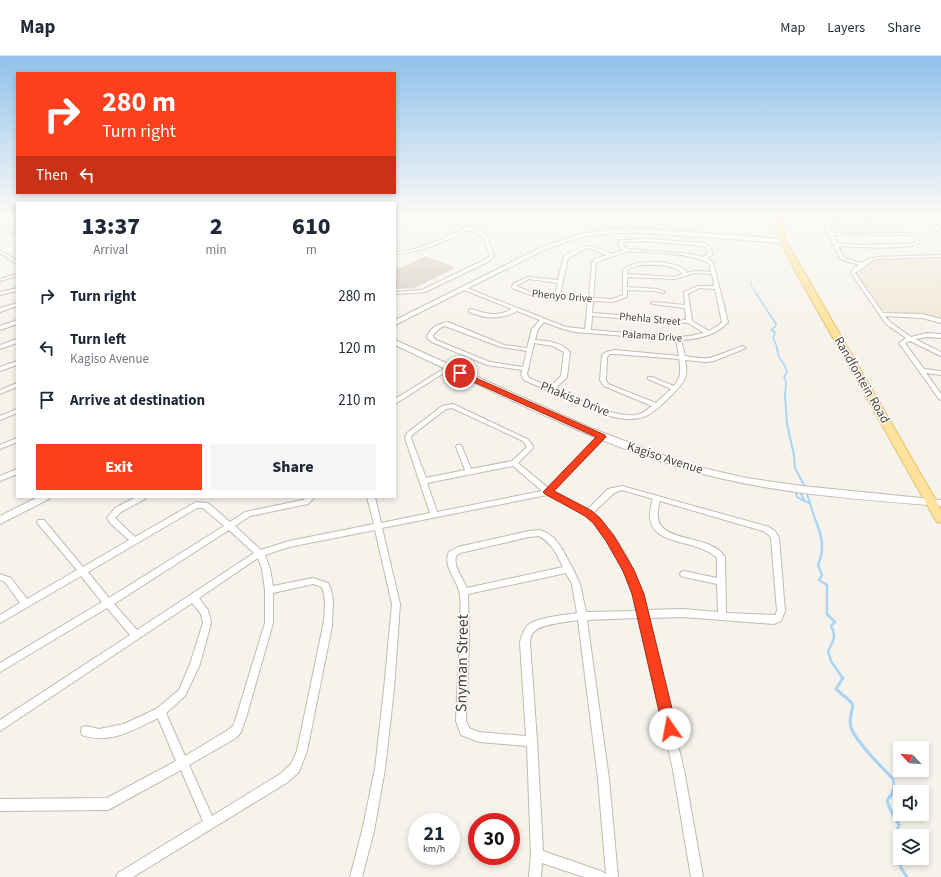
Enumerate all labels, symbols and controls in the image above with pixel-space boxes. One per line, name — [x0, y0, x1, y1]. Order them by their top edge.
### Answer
text: Map — [20, 14, 55, 41]
text: Map — [780, 18, 805, 38]
text: Layers — [827, 18, 865, 38]
text: Share — [887, 18, 921, 38]
text: 280 m — [102, 82, 176, 122]
icon: right — [36, 88, 88, 140]
text: Turn right — [102, 119, 176, 144]
icon: left — [76, 164, 98, 186]
text: Then — [36, 165, 68, 186]
text: 13:37 — [81, 209, 140, 244]
text: 2 — [210, 209, 223, 244]
text: 610 — [292, 209, 331, 244]
text: Arrival — [93, 241, 128, 259]
text: min — [206, 241, 227, 259]
text: m — [306, 241, 317, 259]
icon: right — [36, 285, 58, 307]
text: Turn right — [70, 286, 136, 307]
text: 280 m — [338, 286, 376, 307]
street label: Phenyo Drive — [531, 286, 593, 306]
street label: Phehla Street — [619, 309, 682, 329]
street label: Palama Drive — [621, 326, 683, 346]
text: Turn left — [70, 329, 126, 350]
street label: Randfontein Road — [830, 333, 894, 427]
icon: left — [36, 337, 58, 359]
text: 120 m — [338, 338, 376, 359]
text: Kagiso Avenue — [70, 350, 149, 368]
pin — [443, 356, 477, 390]
icon: arrive — [449, 362, 471, 384]
street label: Phakisa Drive — [538, 377, 612, 421]
icon: arrive — [36, 389, 58, 411]
text: Arrive at destination — [70, 390, 205, 411]
text: 210 m — [338, 390, 376, 411]
street label: Kagiso Avenue — [625, 437, 705, 479]
button: Exit — [36, 444, 202, 490]
button: Share — [210, 444, 376, 490]
street label: Snyman Street — [450, 613, 474, 712]
position arrow — [649, 708, 691, 750]
north arrow — [893, 741, 929, 777]
map controls — [893, 741, 929, 865]
button: sound — [893, 785, 929, 821]
speed limit sign: 30 — [468, 813, 520, 865]
text: 21 — [423, 820, 445, 848]
button: layers — [893, 829, 929, 865]
text: km/h — [423, 842, 445, 856]

